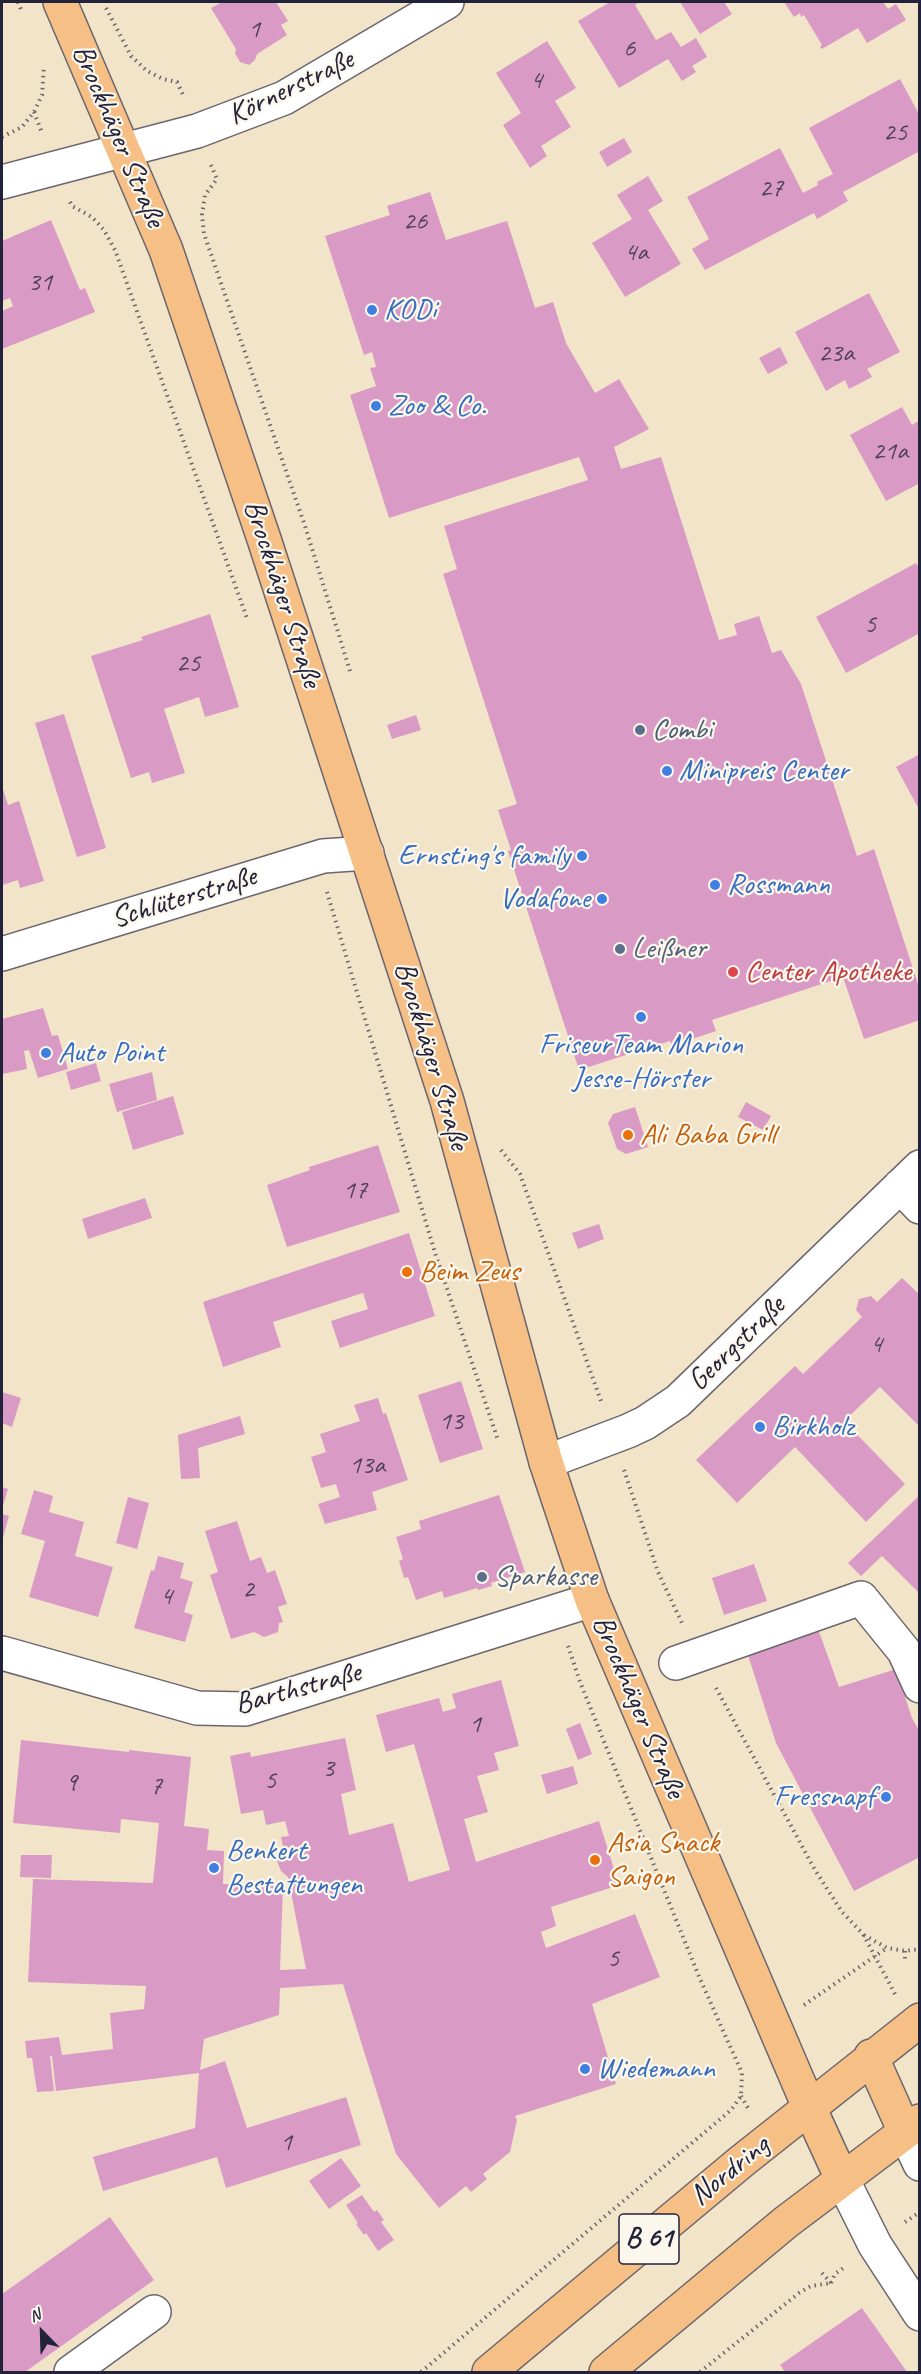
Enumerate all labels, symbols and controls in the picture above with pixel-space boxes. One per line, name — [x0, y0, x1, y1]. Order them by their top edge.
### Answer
house number: 1 — [248, 14, 260, 46]
house number: 6 — [623, 33, 635, 65]
street label: Brockhäger Straße — [63, 39, 173, 233]
street label: Körnerstraße — [222, 42, 360, 134]
house number: 4 — [530, 65, 542, 97]
house number: 25 — [883, 117, 907, 149]
house number: 27 — [759, 173, 783, 205]
house number: 26 — [403, 206, 427, 238]
house number: 4a — [624, 237, 648, 269]
house number: 31 — [28, 267, 52, 299]
place label: KODi — [384, 292, 436, 328]
marker: KODi — [365, 303, 379, 317]
house number: 23a — [818, 338, 854, 370]
place label: Zoo & Co. — [388, 388, 486, 424]
marker: Zoo & Co. — [369, 399, 383, 413]
house number: 21a — [872, 436, 908, 468]
street label: Brockhäger Straße — [235, 496, 329, 692]
house number: 5 — [864, 609, 876, 641]
house number: 25 — [176, 648, 200, 680]
place label: Combi — [652, 712, 712, 748]
marker: Combi — [633, 723, 647, 737]
place label: Minipreis Center — [679, 753, 848, 789]
marker: Minipreis Center — [660, 764, 674, 778]
place label: Ernsting's family — [398, 838, 570, 874]
marker: Ernsting's family — [575, 849, 589, 863]
street label: Schlüterstraße — [107, 859, 261, 937]
place label: Rossmann — [727, 867, 830, 903]
marker: Rossmann — [708, 878, 722, 892]
place label: Vodafone — [499, 881, 590, 917]
marker: Vodafone — [595, 892, 609, 906]
place label: Leißner — [632, 931, 706, 967]
marker: Leißner — [613, 942, 627, 956]
place label: Center Apotheke — [745, 954, 911, 990]
street label: Brockhäger Straße — [385, 958, 477, 1154]
marker: Center Apotheke — [726, 965, 740, 979]
marker: FriseurTeam Marion Jesse-Hörster — [634, 1010, 648, 1024]
place label: FriseurTeam Marion Jesse-Hörster — [539, 1027, 743, 1098]
place label: Auto Point — [58, 1035, 164, 1071]
marker: Auto Point — [39, 1046, 53, 1060]
place label: Ali Baba Grill — [640, 1117, 775, 1153]
marker: Ali Baba Grill — [621, 1128, 635, 1142]
house number: 17 — [343, 1175, 367, 1207]
place label: Beim Zeus — [419, 1254, 520, 1290]
marker: Beim Zeus — [400, 1265, 414, 1279]
street label: Georgstraße — [681, 1289, 793, 1399]
house number: 4 — [870, 1329, 882, 1361]
house number: 13 — [439, 1406, 463, 1438]
place label: Birkholz — [772, 1409, 854, 1445]
marker: Birkholz — [753, 1420, 767, 1434]
house number: 13a — [349, 1450, 385, 1482]
place label: Sparkasse — [494, 1559, 597, 1595]
marker: Sparkasse — [475, 1570, 489, 1584]
house number: 2 — [242, 1574, 254, 1606]
house number: 4 — [160, 1581, 172, 1613]
street label: Brockhäger Straße — [583, 1610, 693, 1804]
street label: Barthstraße — [231, 1655, 365, 1723]
house number: 1 — [469, 1709, 481, 1741]
house number: 3 — [322, 1753, 334, 1785]
house number: 5 — [264, 1765, 276, 1797]
house number: 9 — [65, 1767, 77, 1799]
house number: 7 — [150, 1771, 162, 1803]
place label: Fressnapf — [774, 1779, 874, 1815]
marker: Fressnapf — [879, 1790, 893, 1804]
place label: Asia Snack Saigon — [607, 1825, 719, 1896]
place label: Benkert Bestattungen — [226, 1833, 362, 1904]
marker: Asia Snack Saigon — [588, 1853, 602, 1867]
marker: Benkert Bestattungen — [207, 1861, 221, 1875]
house number: 5 — [607, 1943, 619, 1975]
place label: Wiedemann — [597, 2051, 715, 2087]
marker: Wiedemann — [578, 2062, 592, 2076]
house number: 1 — [280, 2127, 292, 2159]
street label: Nordring — [683, 2128, 777, 2214]
road number: B 61 — [619, 2214, 679, 2264]
north arrow — [12, 2302, 72, 2362]
text: N — [27, 2304, 43, 2327]

